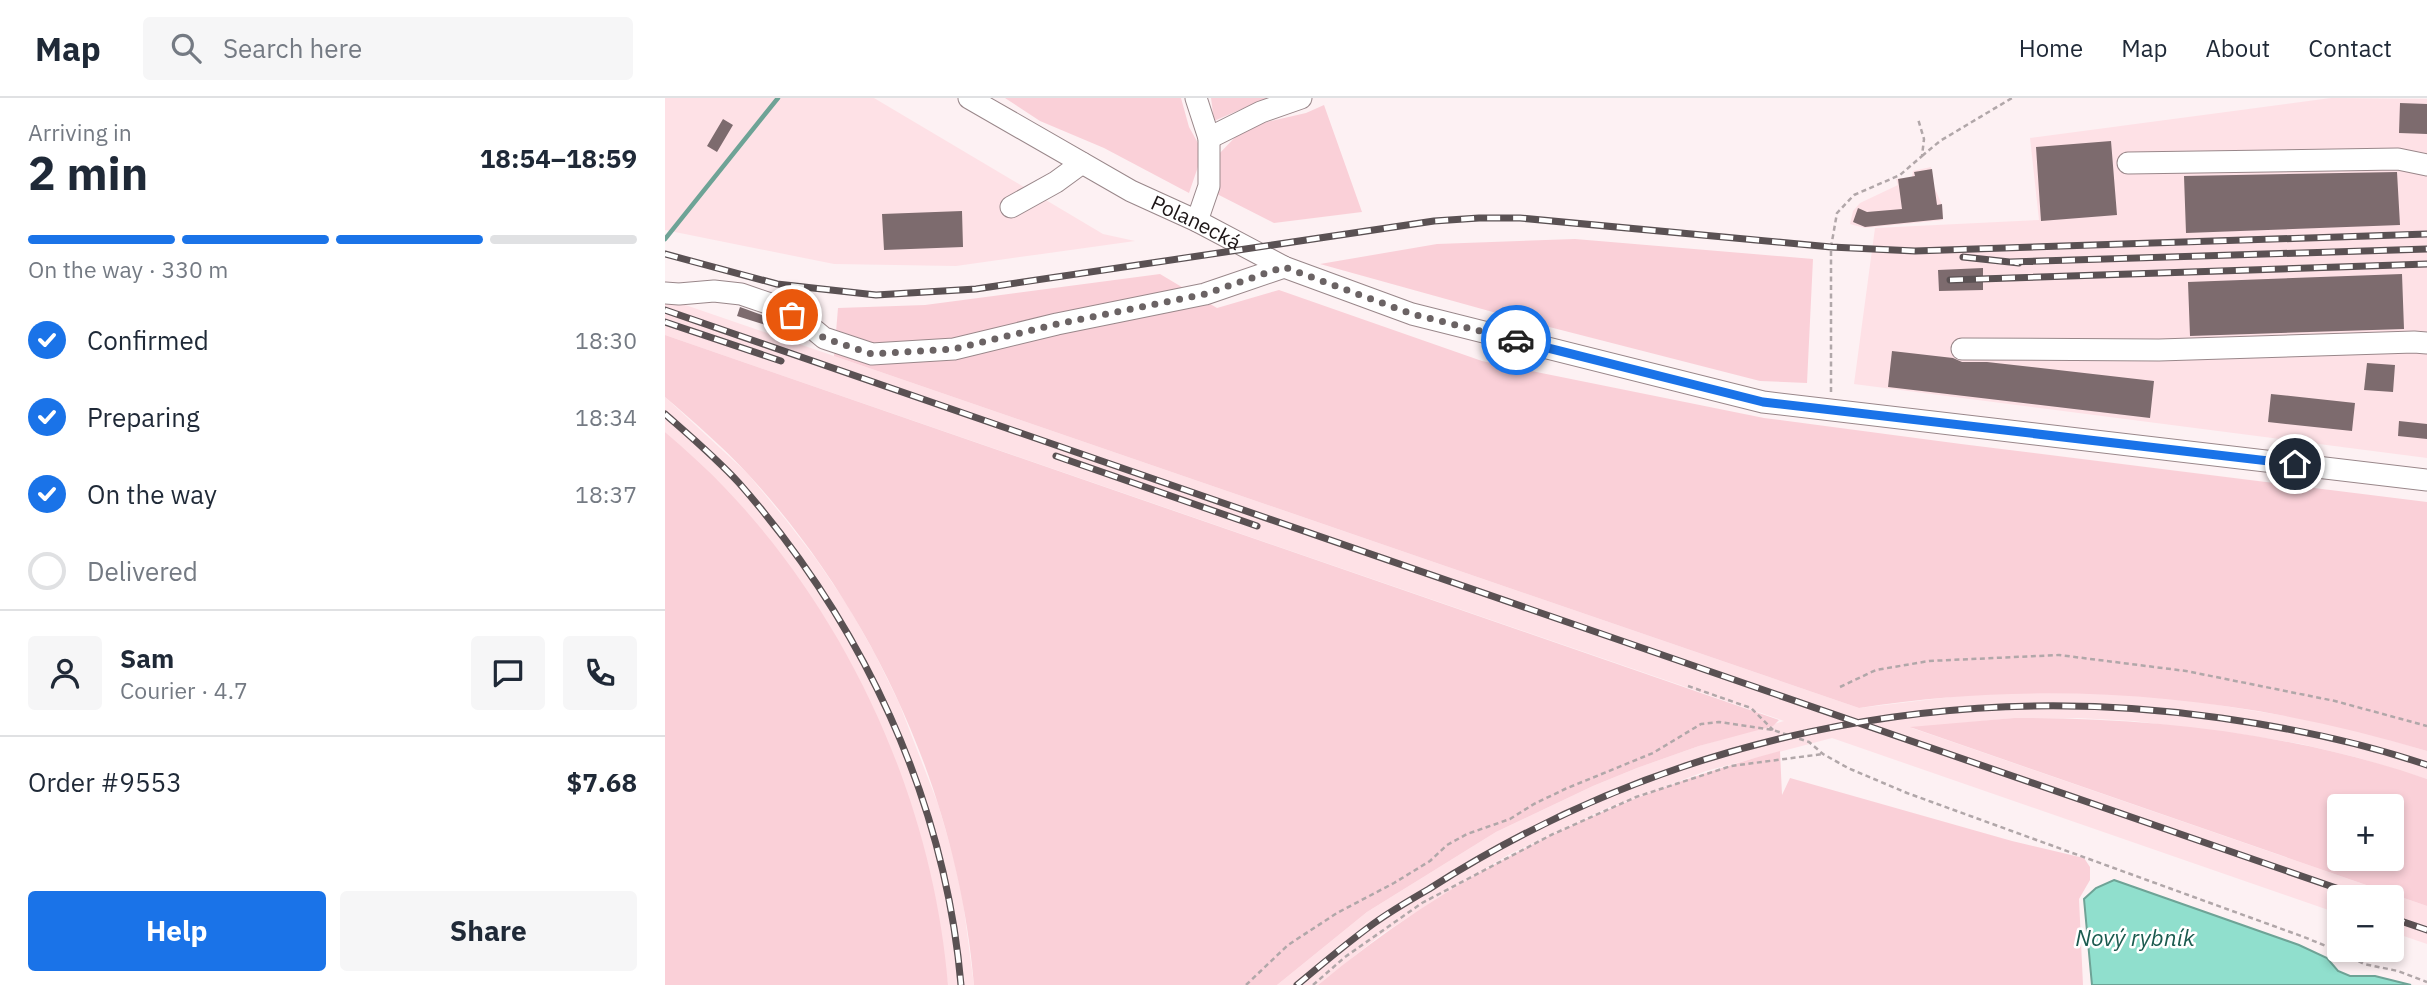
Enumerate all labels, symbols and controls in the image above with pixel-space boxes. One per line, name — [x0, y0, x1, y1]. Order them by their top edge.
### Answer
search box — [143, 17, 633, 80]
text: Map — [35, 27, 101, 70]
icon: search — [167, 29, 205, 67]
text: Search here — [223, 31, 362, 65]
text: Home — [2019, 32, 2083, 64]
text: Map — [2121, 32, 2167, 64]
text: About — [2205, 32, 2270, 64]
text: Contact — [2308, 32, 2392, 64]
text: Arriving in — [28, 117, 132, 147]
text: 18:54–18:59 — [480, 141, 637, 175]
text: 2 min — [28, 143, 148, 203]
street label: Polanecká — [1147, 188, 1246, 256]
text: On the way · 330 m — [28, 254, 228, 284]
pin — [762, 285, 822, 345]
icon: bag — [773, 296, 811, 334]
courier — [1481, 305, 1551, 375]
icon: check — [28, 321, 66, 359]
icon: car — [1497, 321, 1535, 359]
text: Confirmed — [87, 323, 209, 357]
text: 18:30 — [575, 325, 637, 355]
icon: check — [28, 398, 66, 436]
text: Preparing — [87, 400, 200, 434]
text: 18:34 — [575, 402, 637, 432]
pin — [2265, 434, 2325, 494]
icon: home — [2276, 445, 2314, 483]
icon: check — [28, 475, 66, 513]
text: On the way — [87, 477, 217, 511]
text: 18:37 — [575, 479, 637, 509]
text: Delivered — [87, 554, 198, 588]
button: person — [28, 636, 102, 710]
button: chat — [471, 636, 545, 710]
button: phone — [563, 636, 637, 710]
text: Sam — [120, 641, 174, 675]
text: Courier · 4.7 — [120, 675, 248, 705]
text: Order #9553 — [28, 765, 182, 799]
text: $7.68 — [567, 765, 637, 799]
map controls — [2327, 794, 2404, 962]
button: + — [2327, 794, 2404, 871]
button: − — [2327, 885, 2404, 962]
button: Help — [28, 891, 326, 971]
button: Share — [340, 891, 637, 971]
water label: Nový rybník — [2075, 922, 2196, 952]

